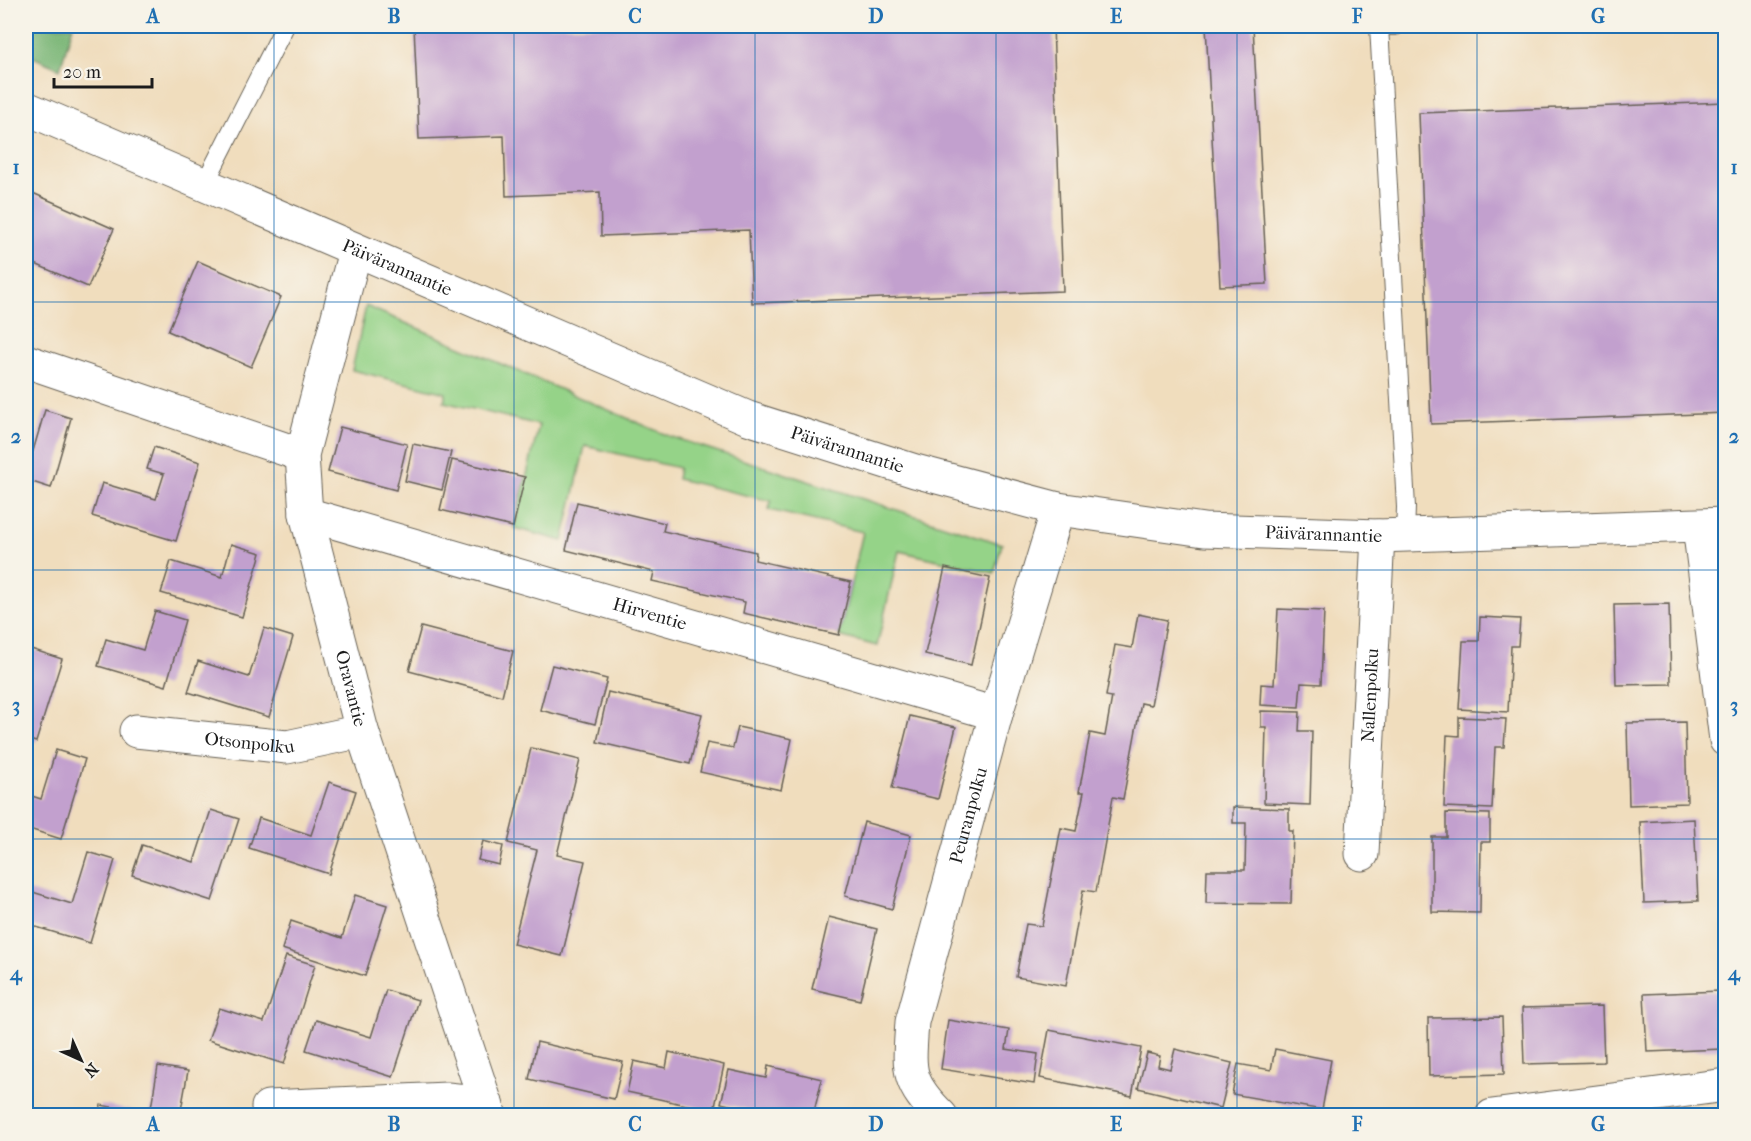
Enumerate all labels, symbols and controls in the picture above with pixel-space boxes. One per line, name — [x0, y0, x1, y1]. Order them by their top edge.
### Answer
text: A — [145, 5, 161, 28]
text: B — [387, 5, 401, 28]
text: C — [628, 5, 642, 28]
text: D — [868, 5, 884, 28]
text: E — [1110, 5, 1122, 28]
text: F — [1351, 5, 1363, 28]
text: G — [1591, 5, 1605, 28]
scale bar — [54, 51, 152, 89]
text: 20 m — [63, 62, 101, 83]
text: 1 — [12, 156, 20, 179]
text: 1 — [1730, 156, 1738, 179]
street label: Päivärannantie — [339, 235, 455, 300]
street label: Päivärannantie — [788, 422, 907, 477]
text: 2 — [11, 425, 21, 448]
text: 2 — [1729, 425, 1739, 448]
street label: Päivärannantie — [1265, 522, 1383, 547]
street label: Hirventie — [611, 593, 689, 634]
street label: Oravantie — [331, 648, 371, 729]
street label: Nallenpolku — [1357, 648, 1383, 743]
text: 3 — [12, 694, 20, 717]
text: 3 — [1730, 694, 1738, 717]
street label: Otsonpolku — [203, 728, 296, 758]
street label: Peuranpolku — [945, 765, 992, 866]
text: 4 — [9, 962, 23, 986]
text: 4 — [1727, 962, 1741, 986]
north arrow — [51, 1030, 111, 1090]
text: N — [80, 1059, 102, 1082]
text: A — [145, 1113, 161, 1136]
text: B — [387, 1113, 401, 1136]
text: C — [628, 1113, 642, 1136]
text: D — [868, 1113, 884, 1136]
text: E — [1110, 1113, 1122, 1136]
text: F — [1351, 1113, 1363, 1136]
text: G — [1591, 1113, 1605, 1136]

